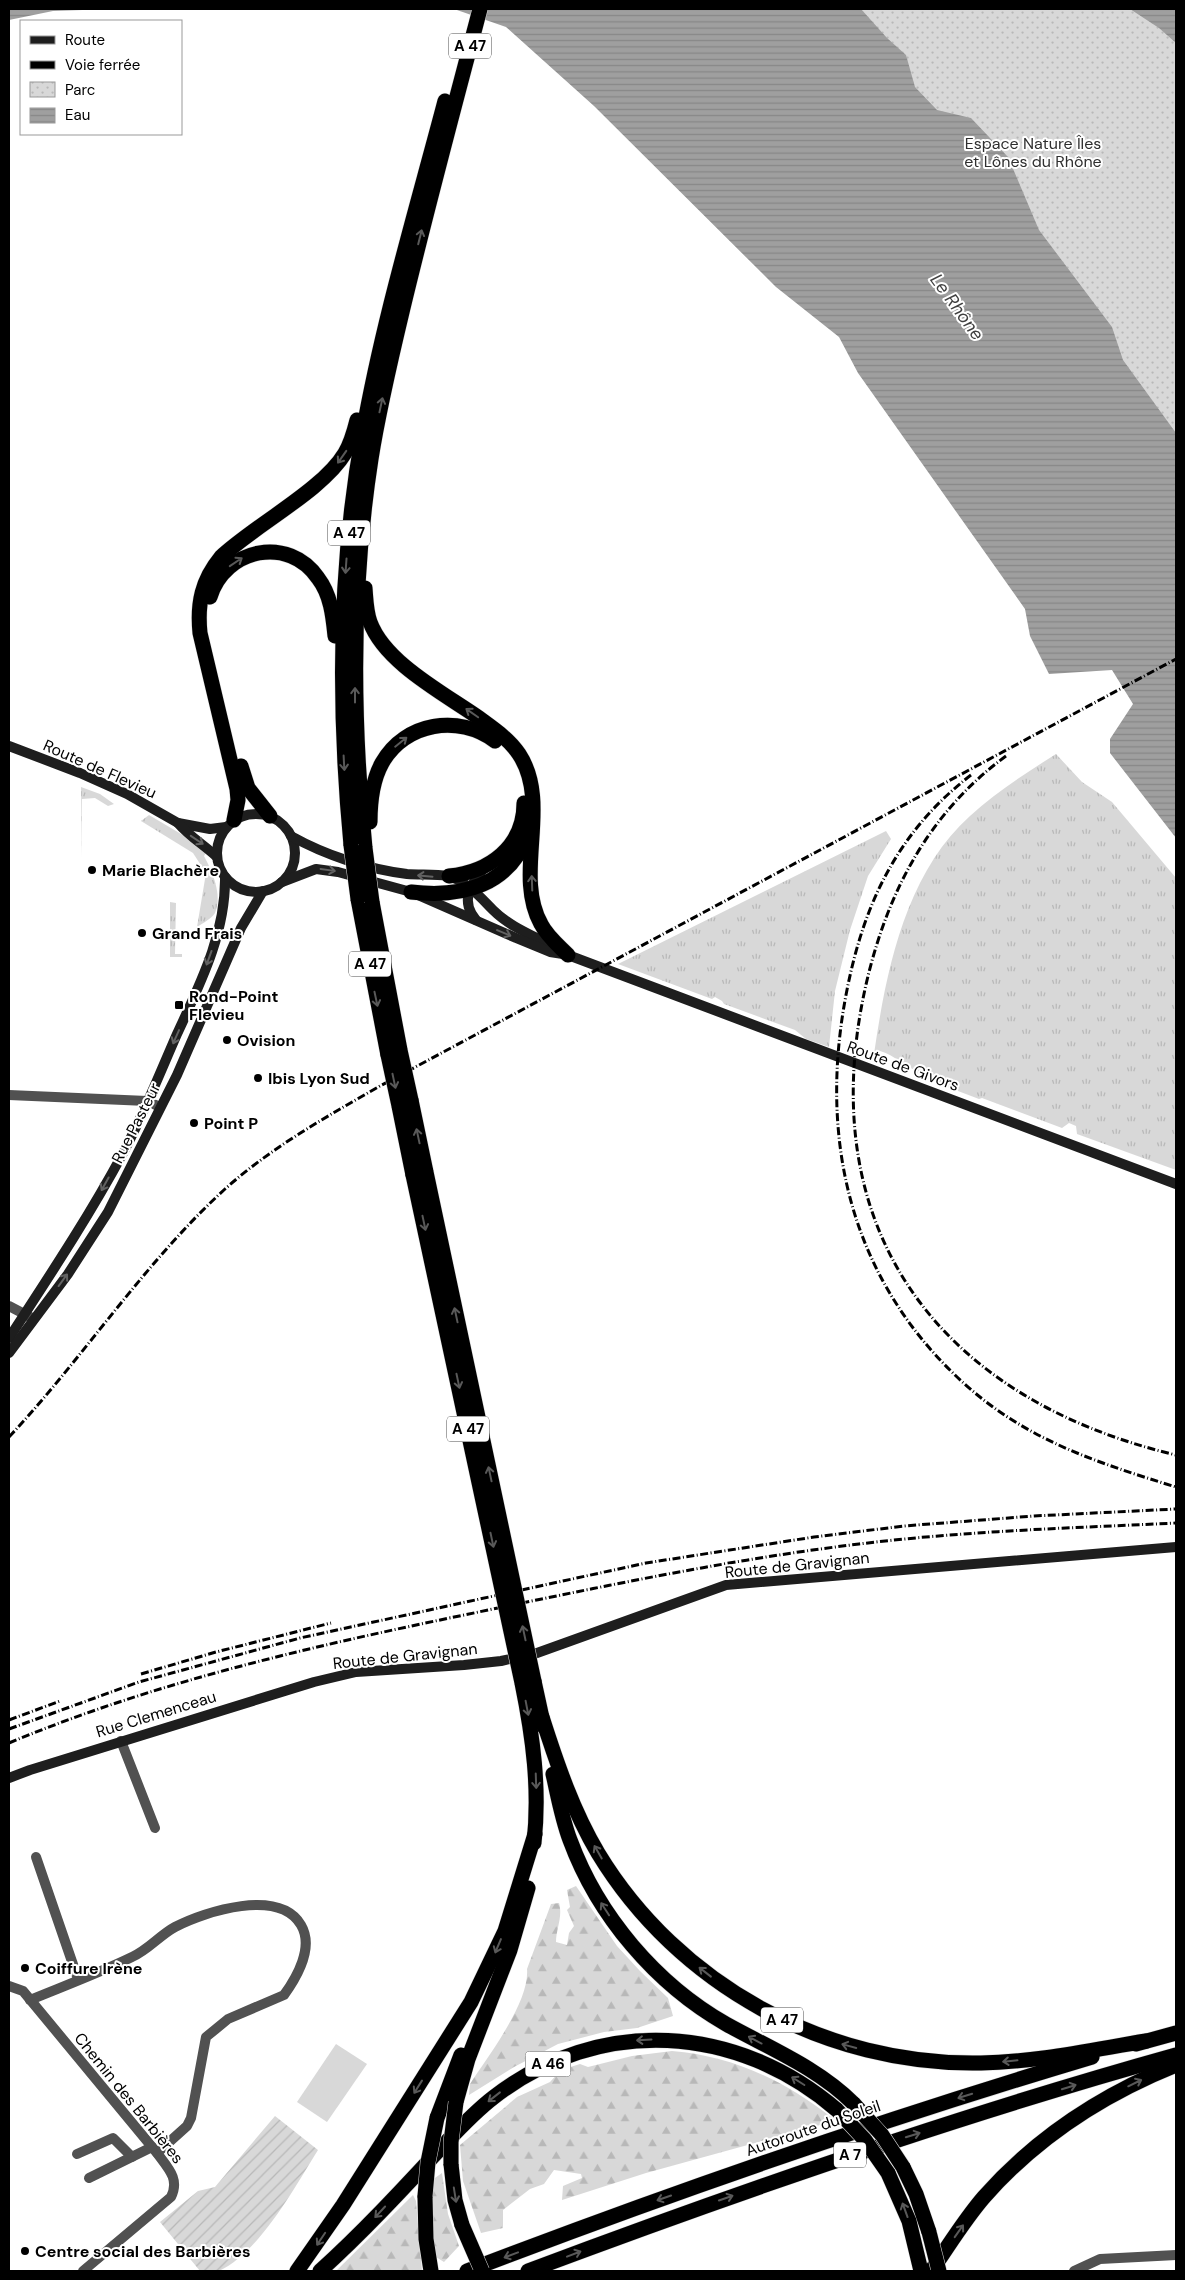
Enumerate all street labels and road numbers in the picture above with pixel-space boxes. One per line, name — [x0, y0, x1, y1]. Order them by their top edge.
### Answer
road number: A 47 — [449, 34, 491, 58]
road number: A 47 — [328, 520, 370, 546]
street label: Route de Flevieu — [40, 735, 160, 803]
road number: A 47 — [349, 952, 391, 976]
street label: Route de Givors — [844, 1036, 962, 1096]
street label: Rue Pasteur — [107, 1079, 165, 1167]
road number: A 47 — [447, 1416, 489, 1442]
street label: Route de Gravignan — [724, 1547, 870, 1583]
street label: Route de Gravignan — [332, 1638, 478, 1674]
street label: Rue Clemenceau — [93, 1686, 219, 1742]
road number: A 47 — [761, 2008, 803, 2032]
street label: Chemin des Barbières — [70, 2028, 188, 2168]
road number: A 46 — [526, 2052, 570, 2076]
street label: Autoroute du Soleil — [743, 2095, 883, 2161]
road number: A 7 — [834, 2142, 866, 2168]

